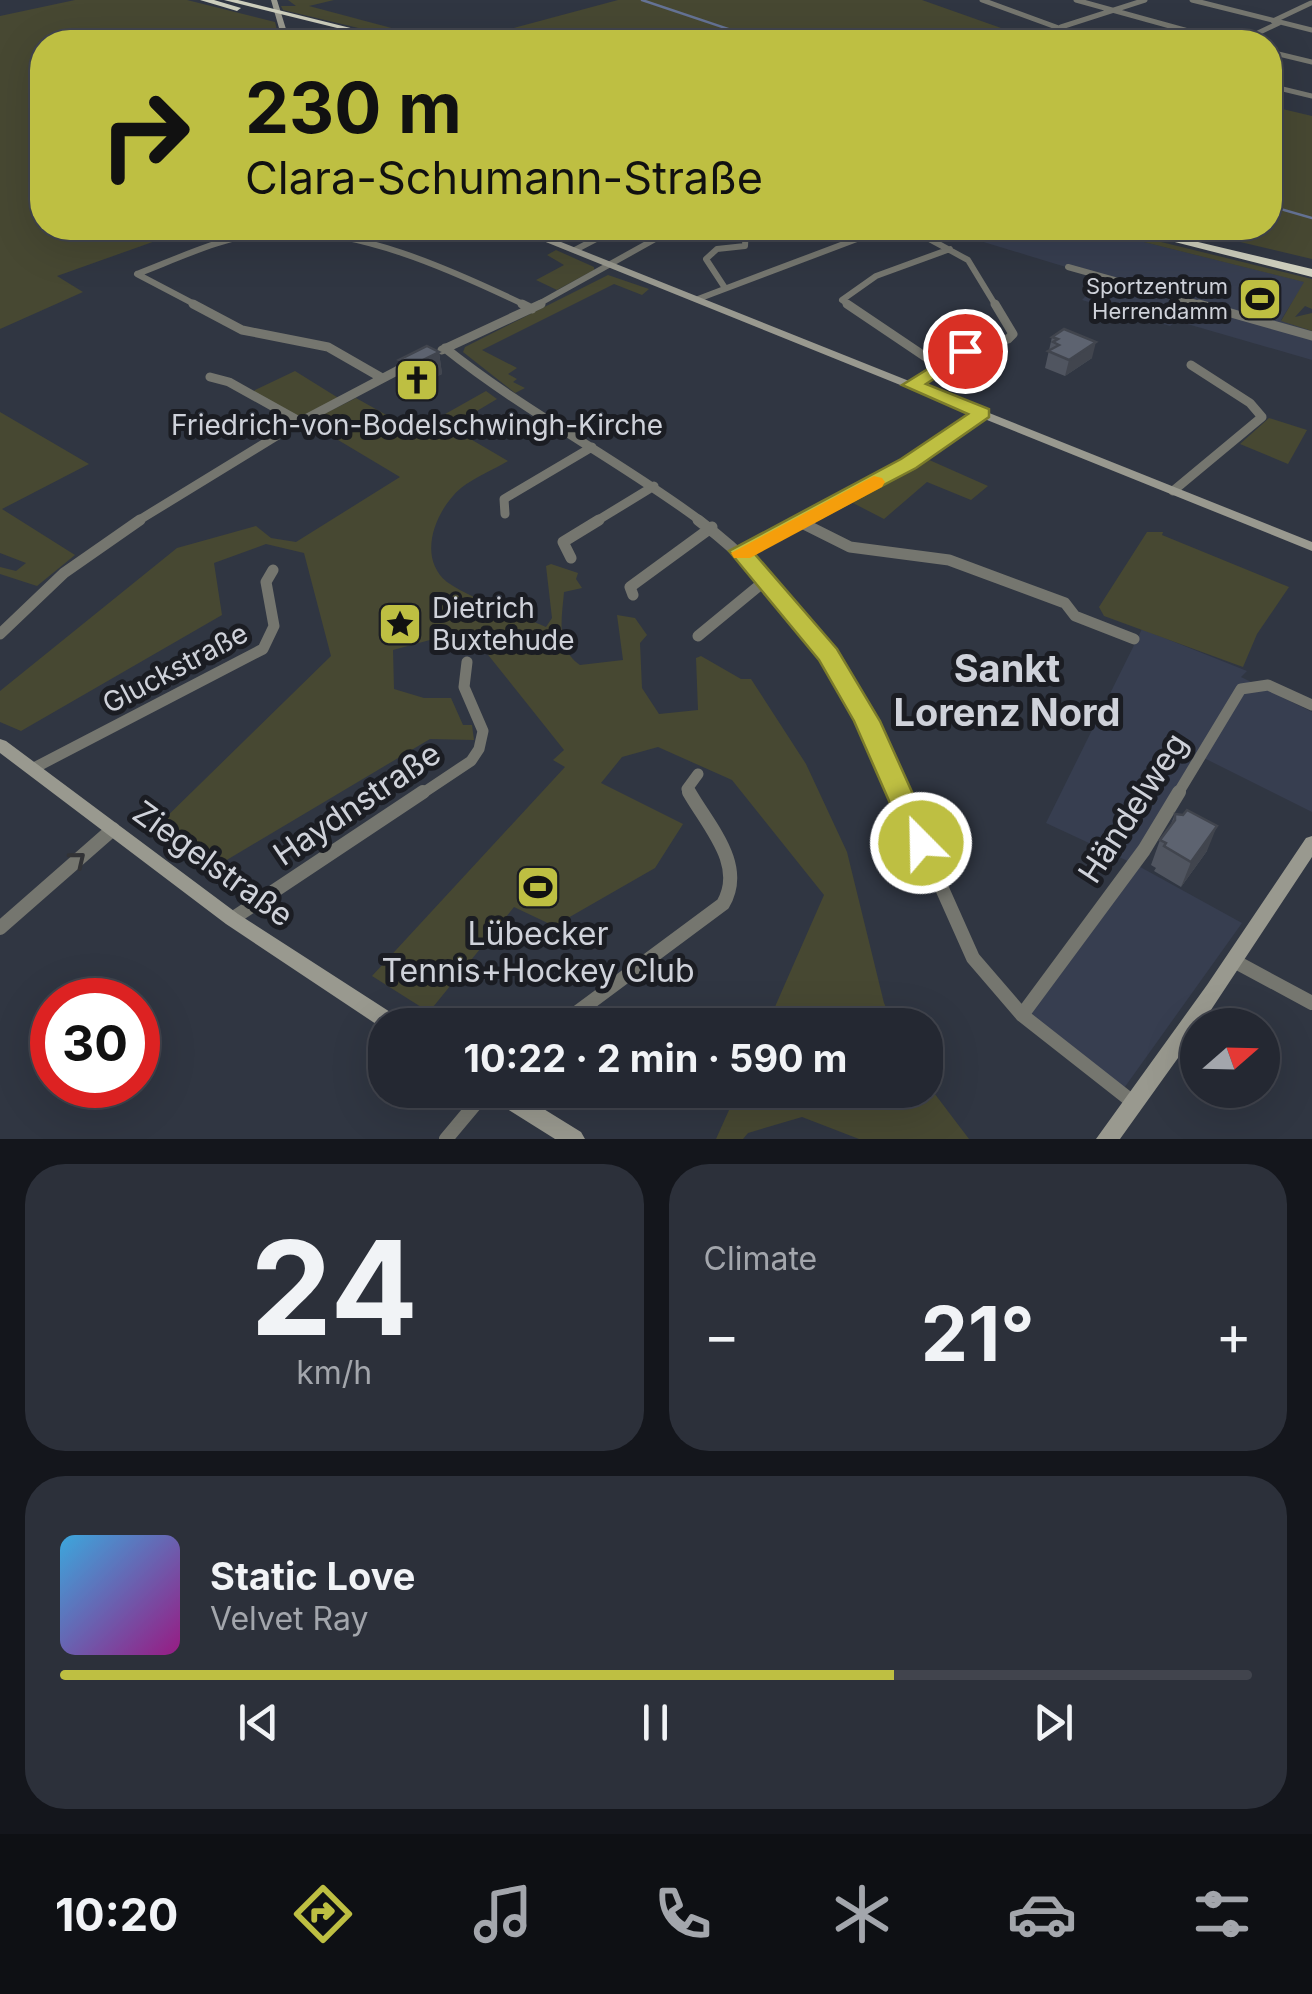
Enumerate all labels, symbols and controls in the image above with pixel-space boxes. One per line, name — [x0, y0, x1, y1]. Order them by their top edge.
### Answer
text: 230 m — [245, 65, 462, 150]
icon: right — [80, 70, 210, 200]
text: Clara-Schumann-Straße — [245, 150, 763, 205]
place label: Sportzentrum Herrendamm — [1086, 273, 1228, 324]
sports icon: Sportzentrum Herrendamm — [1237, 276, 1283, 322]
pin — [923, 309, 1008, 394]
icon: arrive — [938, 324, 993, 379]
church icon: Friedrich-von-Bodelschwingh-Kirche — [394, 357, 440, 403]
place label: Friedrich-von-Bodelschwingh-Kirche — [171, 408, 663, 442]
place label: Dietrich Buxtehude — [432, 591, 575, 657]
place icon: Dietrich Buxtehude — [377, 601, 423, 647]
street label: Gluckstraße — [97, 616, 253, 720]
district label: Sankt Lorenz Nord — [893, 645, 1121, 735]
street label: Händelweg — [1070, 726, 1195, 890]
street label: Haydnstraße — [266, 733, 448, 874]
position arrow — [869, 791, 973, 895]
street label: Ziegelstraße — [126, 792, 301, 935]
one-way arrow — [67, 853, 85, 871]
sports icon: Lübecker Tennis+Hockey Club — [515, 864, 561, 910]
place label: Lübecker Tennis+Hockey Club — [381, 914, 695, 990]
speed limit sign: 30 — [30, 978, 160, 1108]
north arrow — [1180, 1008, 1280, 1108]
map controls — [1180, 1008, 1280, 1108]
text: 10:22 · 2 min · 590 m — [464, 1035, 847, 1081]
text: 24 — [250, 1209, 418, 1366]
text: Climate — [704, 1239, 817, 1278]
text: 21° — [921, 1288, 1035, 1379]
text: − — [704, 1302, 740, 1368]
text: + — [1216, 1302, 1252, 1368]
text: km/h — [296, 1353, 372, 1392]
text: Static Love — [210, 1553, 415, 1599]
text: Velvet Ray — [210, 1599, 368, 1638]
icon: previous — [231, 1695, 286, 1750]
icon: pause — [628, 1695, 683, 1750]
icon: next — [1026, 1695, 1081, 1750]
icon: directions — [288, 1879, 358, 1949]
icon: music — [468, 1879, 538, 1949]
icon: phone — [648, 1879, 718, 1949]
icon: climate — [827, 1879, 897, 1949]
icon: car — [1007, 1879, 1077, 1949]
icon: filters — [1187, 1879, 1257, 1949]
text: 10:20 — [55, 1887, 178, 1942]

